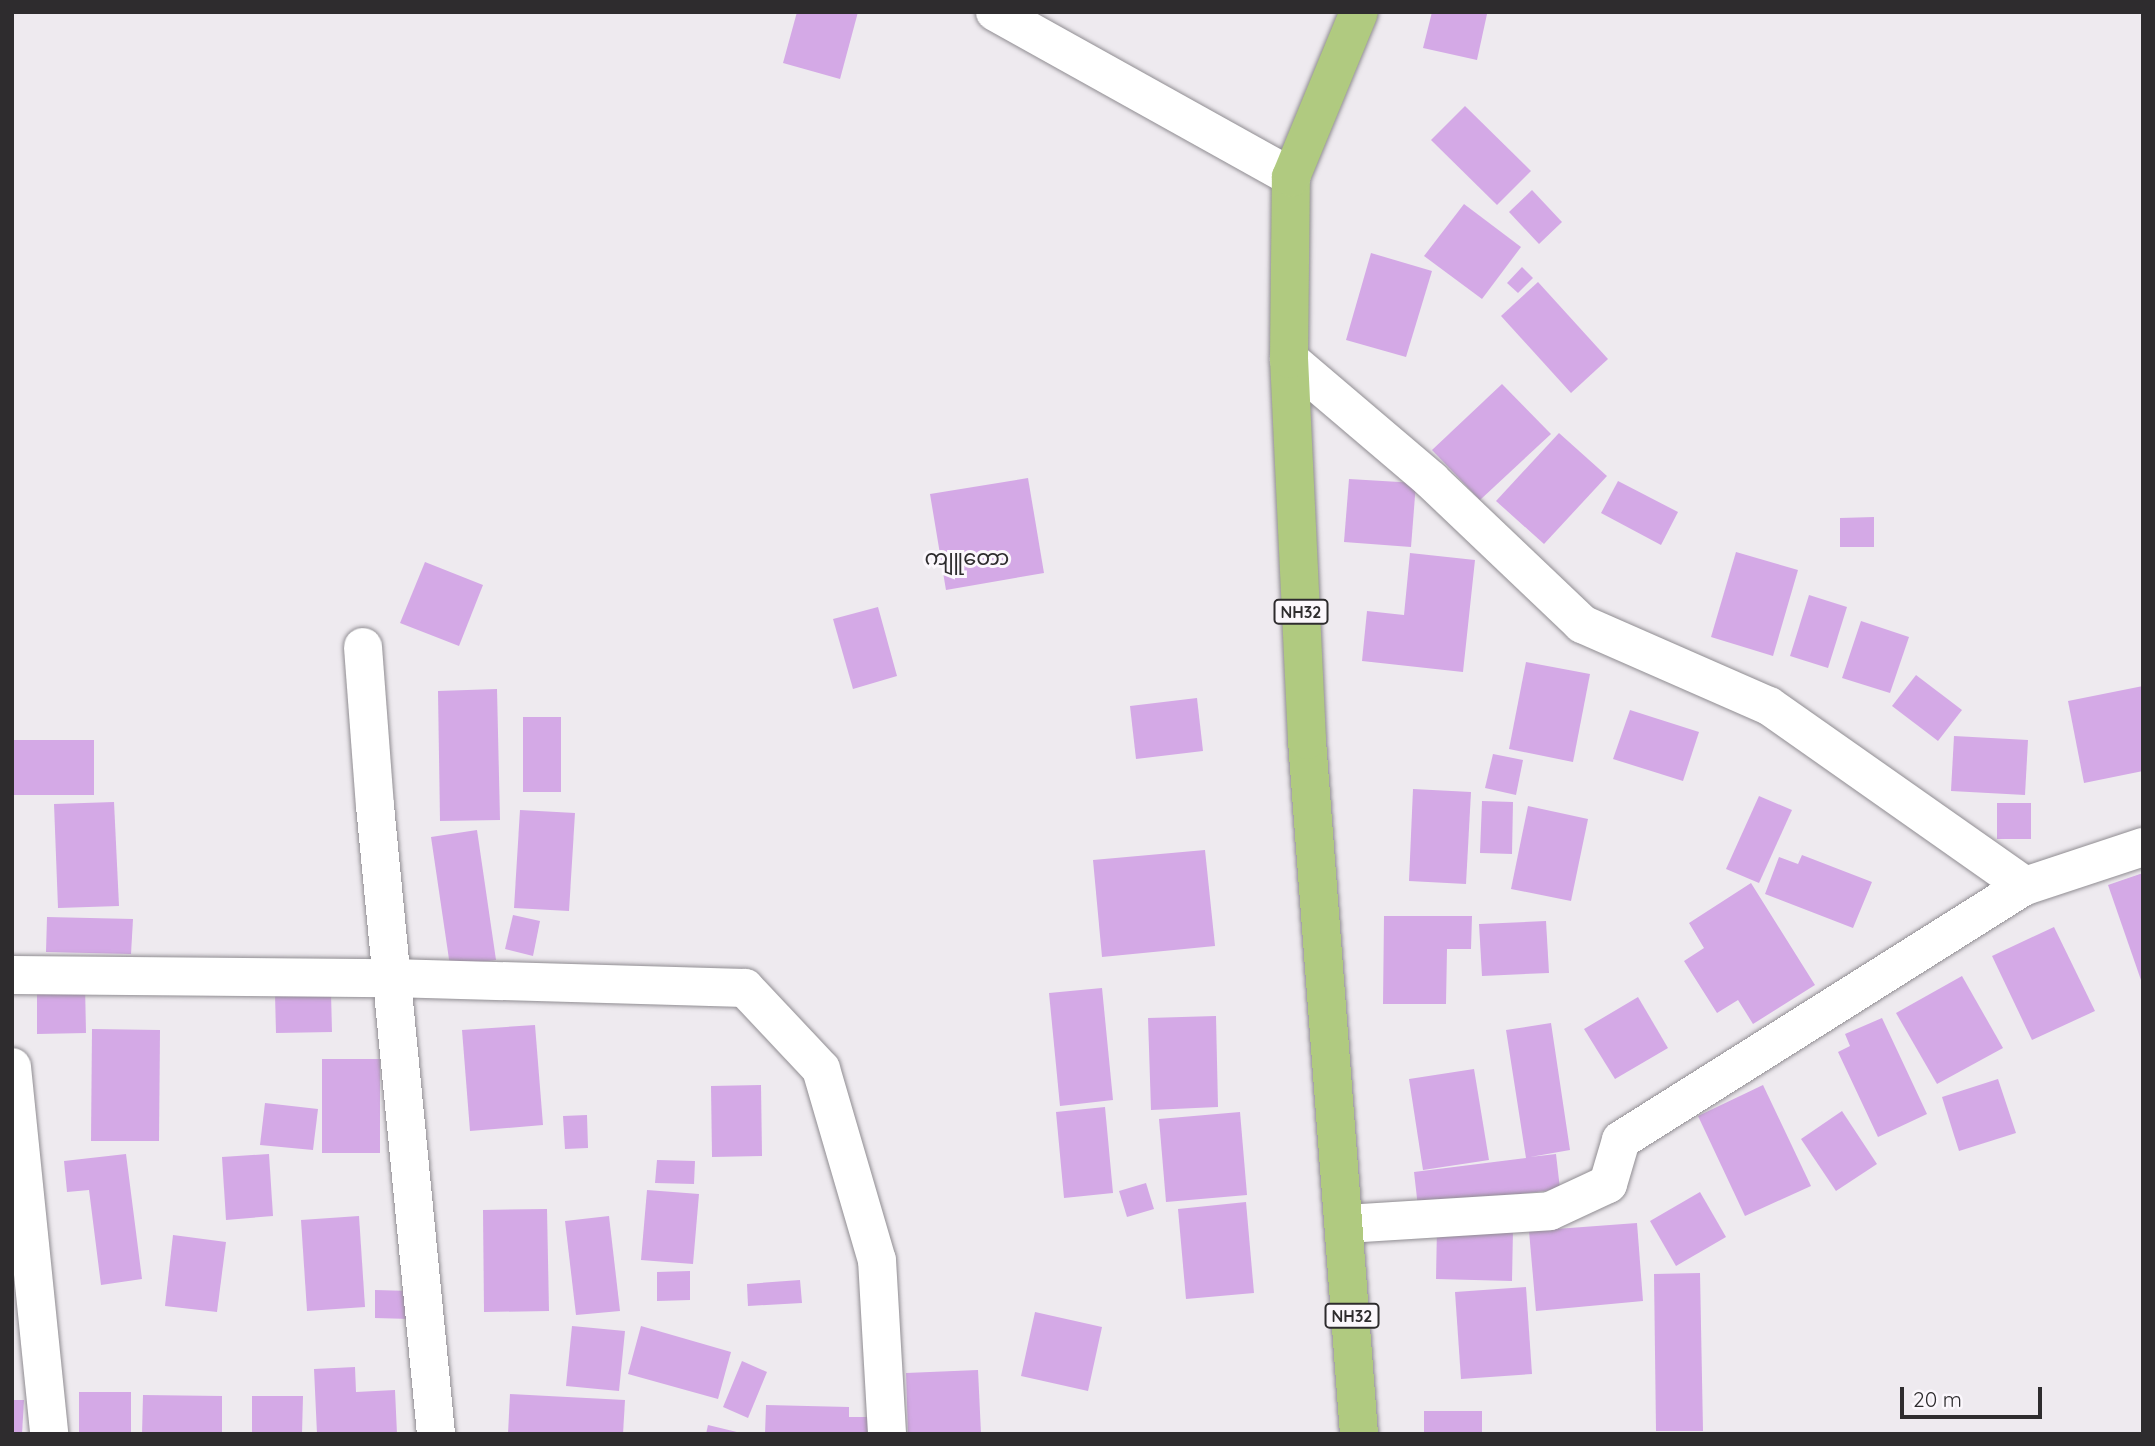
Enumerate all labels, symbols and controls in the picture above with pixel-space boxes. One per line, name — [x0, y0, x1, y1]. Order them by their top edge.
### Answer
district label: ကျူတော — [925, 544, 1009, 570]
road number: NH32 — [1273, 600, 1329, 624]
road number: NH32 — [1324, 1304, 1380, 1328]
scale bar — [1903, 1372, 2045, 1416]
text: 20 m — [1913, 1386, 1962, 1412]

